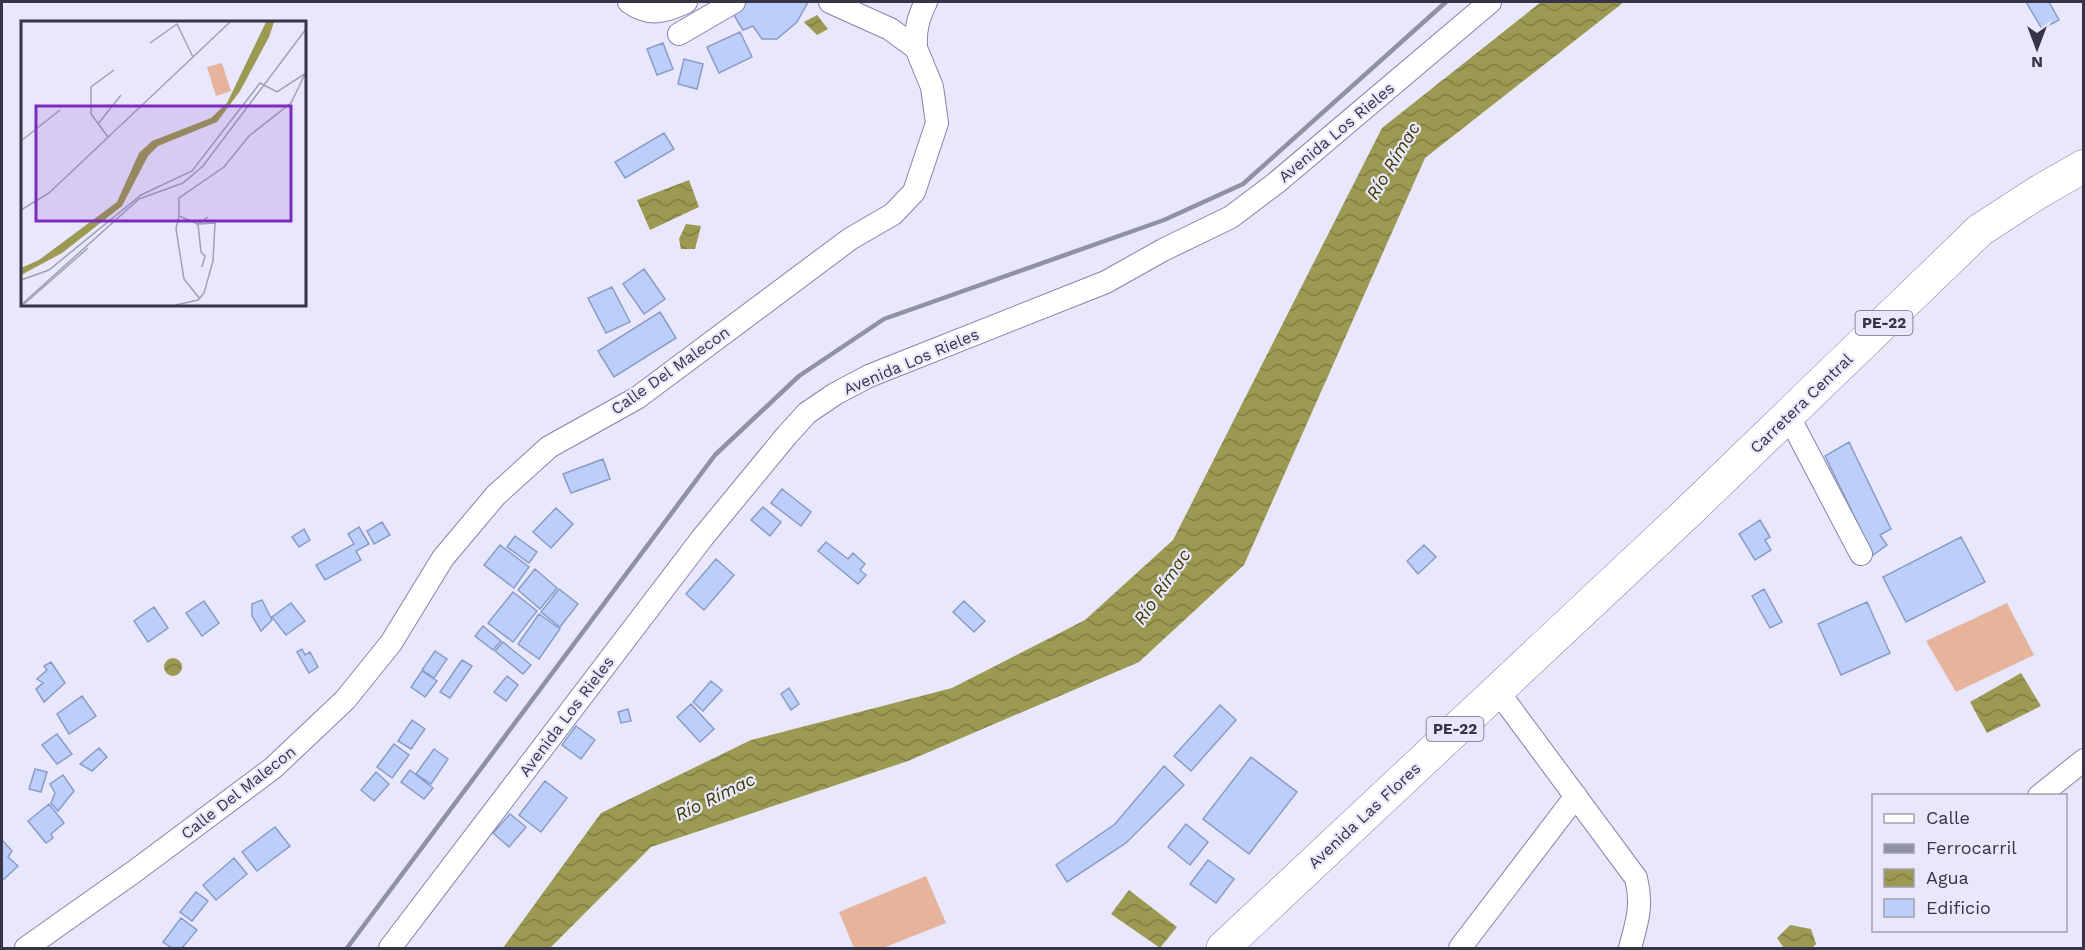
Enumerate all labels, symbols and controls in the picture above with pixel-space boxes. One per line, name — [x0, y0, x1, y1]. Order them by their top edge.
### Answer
north arrow — [2007, 18, 2067, 78]
inset map — [21, 21, 306, 306]
text: N — [2031, 53, 2043, 72]
street label: Avenida Los Rieles — [1275, 78, 1398, 186]
water label: Río Rímac — [1361, 118, 1424, 203]
road number: PE-22 — [1856, 311, 1912, 335]
street label: Calle Del Malecon — [607, 322, 733, 418]
street label: Avenida Los Rieles — [841, 324, 982, 399]
street label: Carretera Central — [1746, 350, 1857, 457]
water label: Río Rímac — [1129, 545, 1195, 628]
street label: Avenida Los Rieles — [515, 653, 618, 780]
road number: PE-22 — [1426, 717, 1484, 741]
street label: Calle Del Malecon — [177, 742, 299, 843]
street label: Avenida Las Flores — [1304, 758, 1424, 872]
water label: Río Rímac — [671, 768, 758, 825]
legend — [1872, 794, 2067, 932]
text: Calle — [1926, 807, 1970, 828]
text: Ferrocarril — [1926, 837, 2017, 858]
text: Agua — [1926, 867, 1969, 888]
text: Edificio — [1926, 897, 1991, 918]

